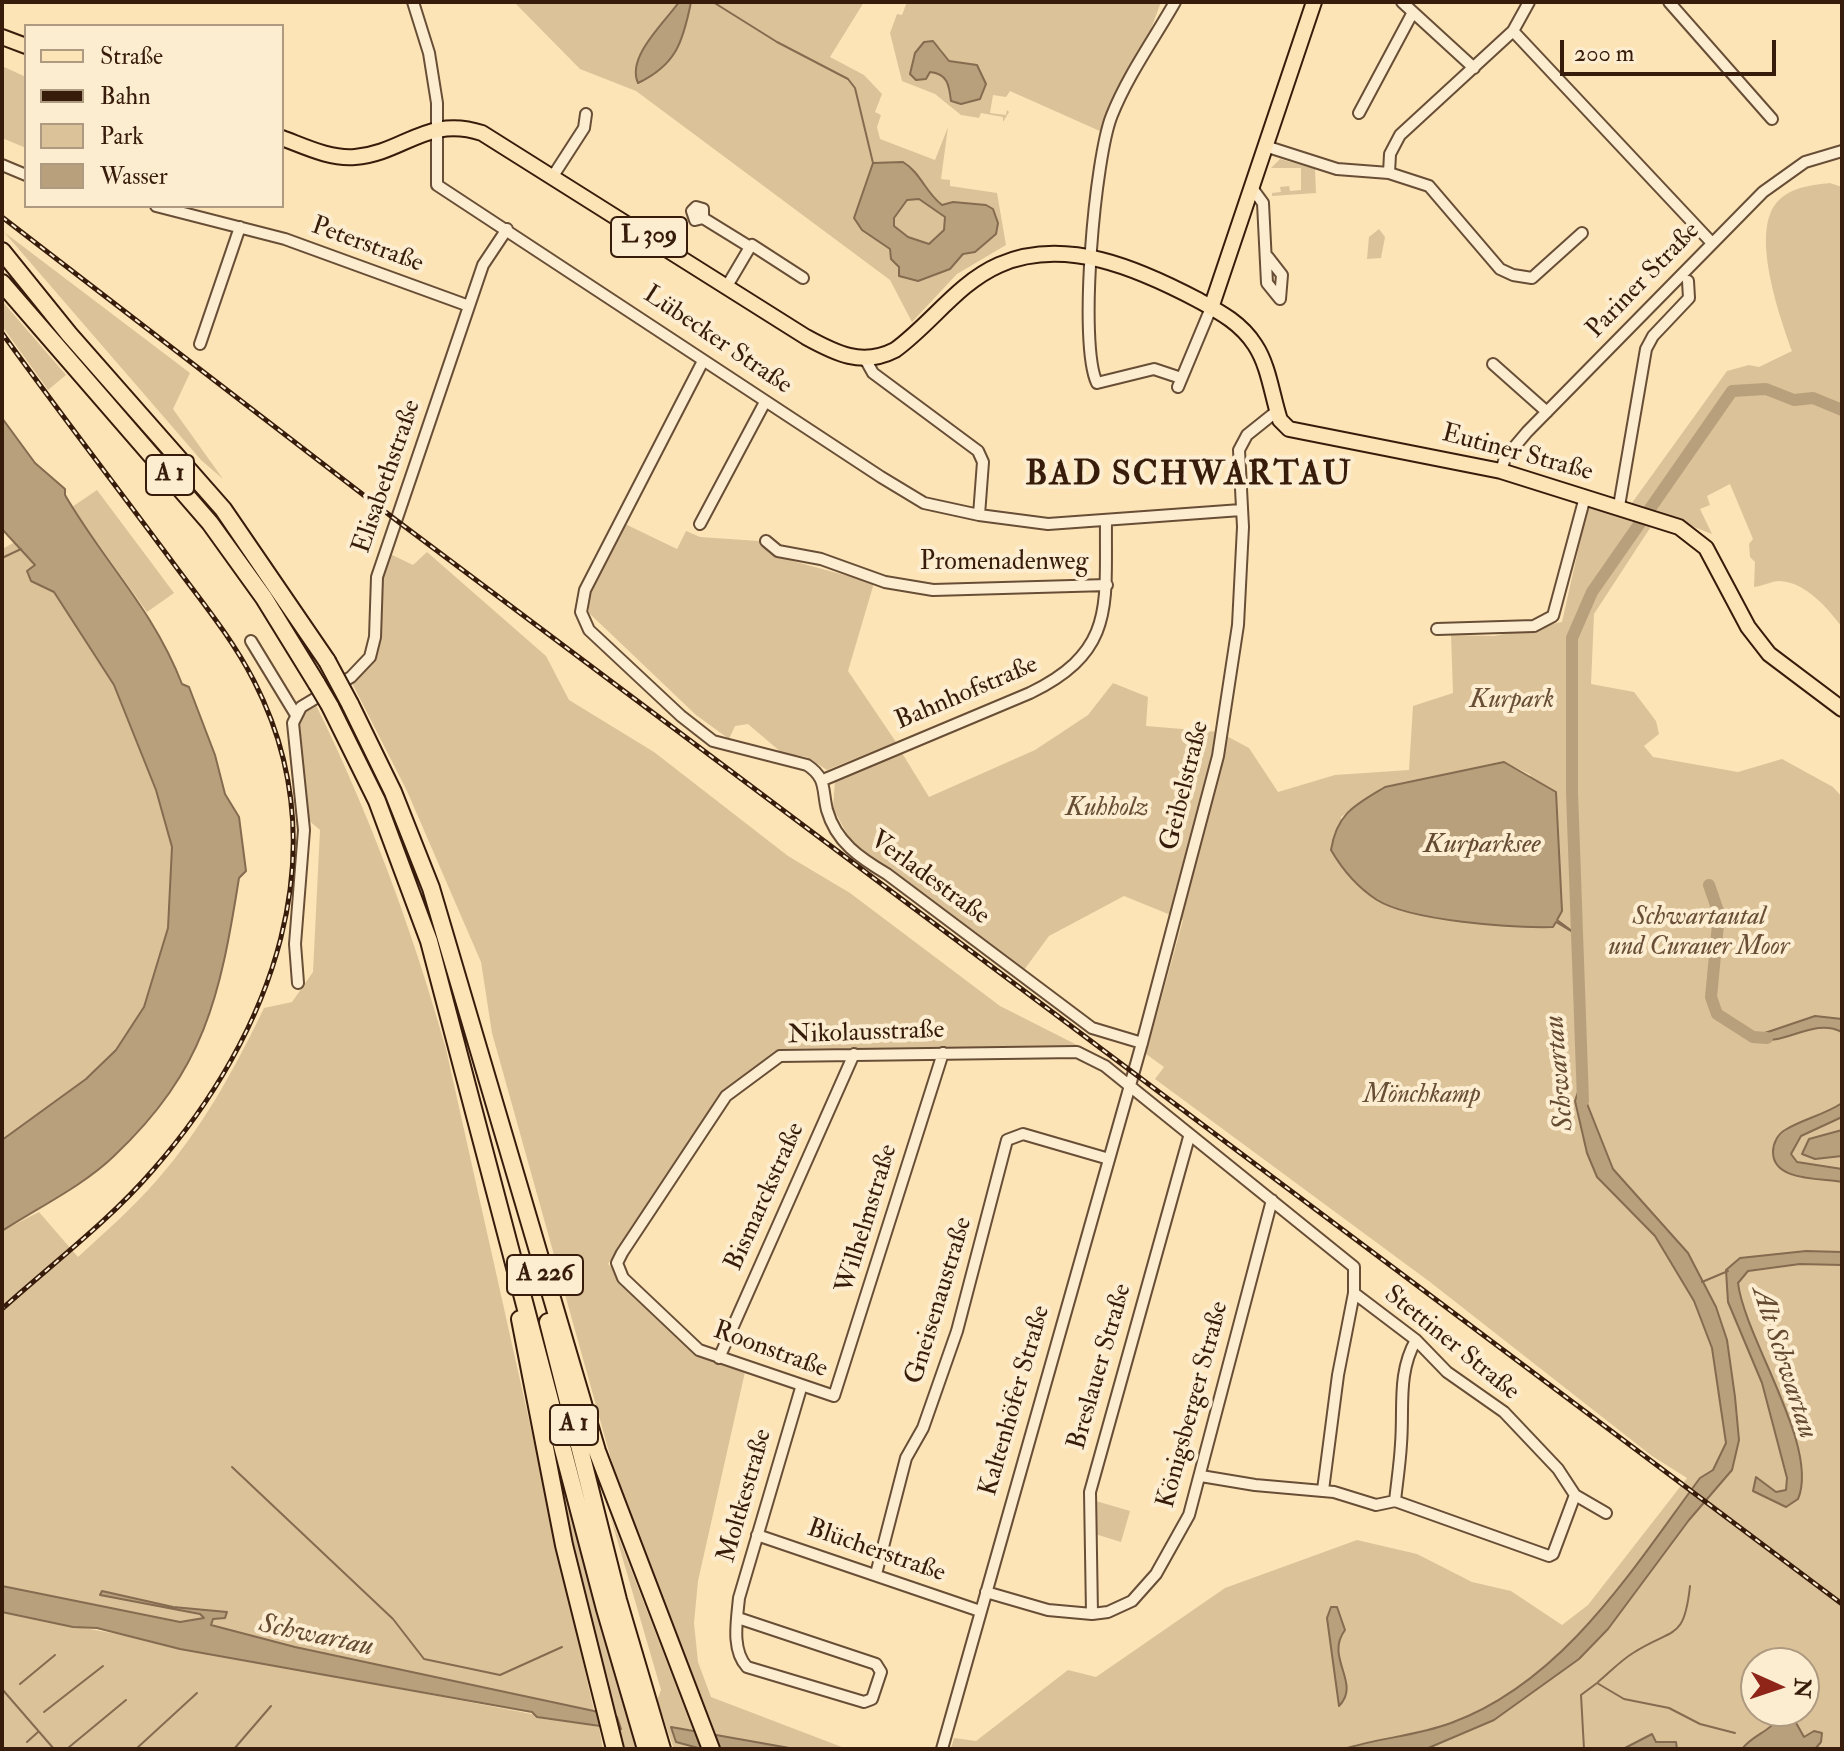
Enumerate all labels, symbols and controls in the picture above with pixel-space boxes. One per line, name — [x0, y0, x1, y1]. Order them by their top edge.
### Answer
legend — [24, 24, 284, 208]
scale bar — [1564, 24, 1780, 74]
text: 200 m — [1574, 38, 1634, 69]
text: Straße — [100, 41, 163, 72]
text: Bahn — [100, 81, 151, 112]
text: Park — [100, 121, 144, 152]
text: Wasser — [100, 161, 168, 192]
street label: Peterstraße — [307, 211, 427, 281]
street label: Pariner Straße — [1581, 216, 1707, 346]
road number: L 309 — [611, 217, 687, 257]
street label: Lübecker Straße — [637, 280, 797, 402]
street label: Elisabethstraße — [347, 396, 429, 558]
street label: Eutiner Straße — [1438, 419, 1596, 489]
road number: A 1 — [146, 455, 194, 495]
district label: BAD SCHWARTAU — [1025, 457, 1353, 497]
street label: Promenadenweg — [920, 547, 1088, 579]
street label: Bahnhofstraße — [891, 650, 1043, 738]
park label: Kurpark — [1470, 685, 1554, 717]
street label: Geibelstraße — [1155, 718, 1217, 854]
park label: Kuhholz — [1065, 793, 1149, 825]
street label: Verladestraße — [863, 825, 995, 933]
water label: Kurparksee — [1423, 829, 1541, 863]
park label: Schwartautal und Curauer Moor — [1609, 902, 1789, 964]
water label: Schwartau — [1539, 1014, 1583, 1132]
street label: Nikolausstraße — [787, 1016, 945, 1052]
park label: Mönchkamp — [1363, 1080, 1481, 1112]
street label: Bismarckstraße — [720, 1118, 812, 1276]
street label: Wilhelmstraße — [831, 1141, 905, 1297]
street label: Gneisenaustraße — [900, 1214, 980, 1388]
road number: A 226 — [507, 1255, 583, 1295]
street label: Breslauer Straße — [1062, 1280, 1140, 1454]
street label: Stettiner Straße — [1377, 1280, 1525, 1408]
water label: Alt Schwartau — [1743, 1283, 1823, 1443]
street label: Königsberger Straße — [1151, 1298, 1237, 1512]
street label: Kaltenhöfer Straße — [974, 1302, 1058, 1500]
street label: Roonstraße — [709, 1316, 831, 1386]
road number: A 1 — [550, 1405, 598, 1445]
street label: Moltkestraße — [712, 1426, 780, 1566]
street label: Blücherstraße — [803, 1514, 949, 1590]
water label: Schwartau — [256, 1609, 376, 1665]
north arrow — [1740, 1647, 1820, 1727]
text: N — [1787, 1678, 1816, 1699]

